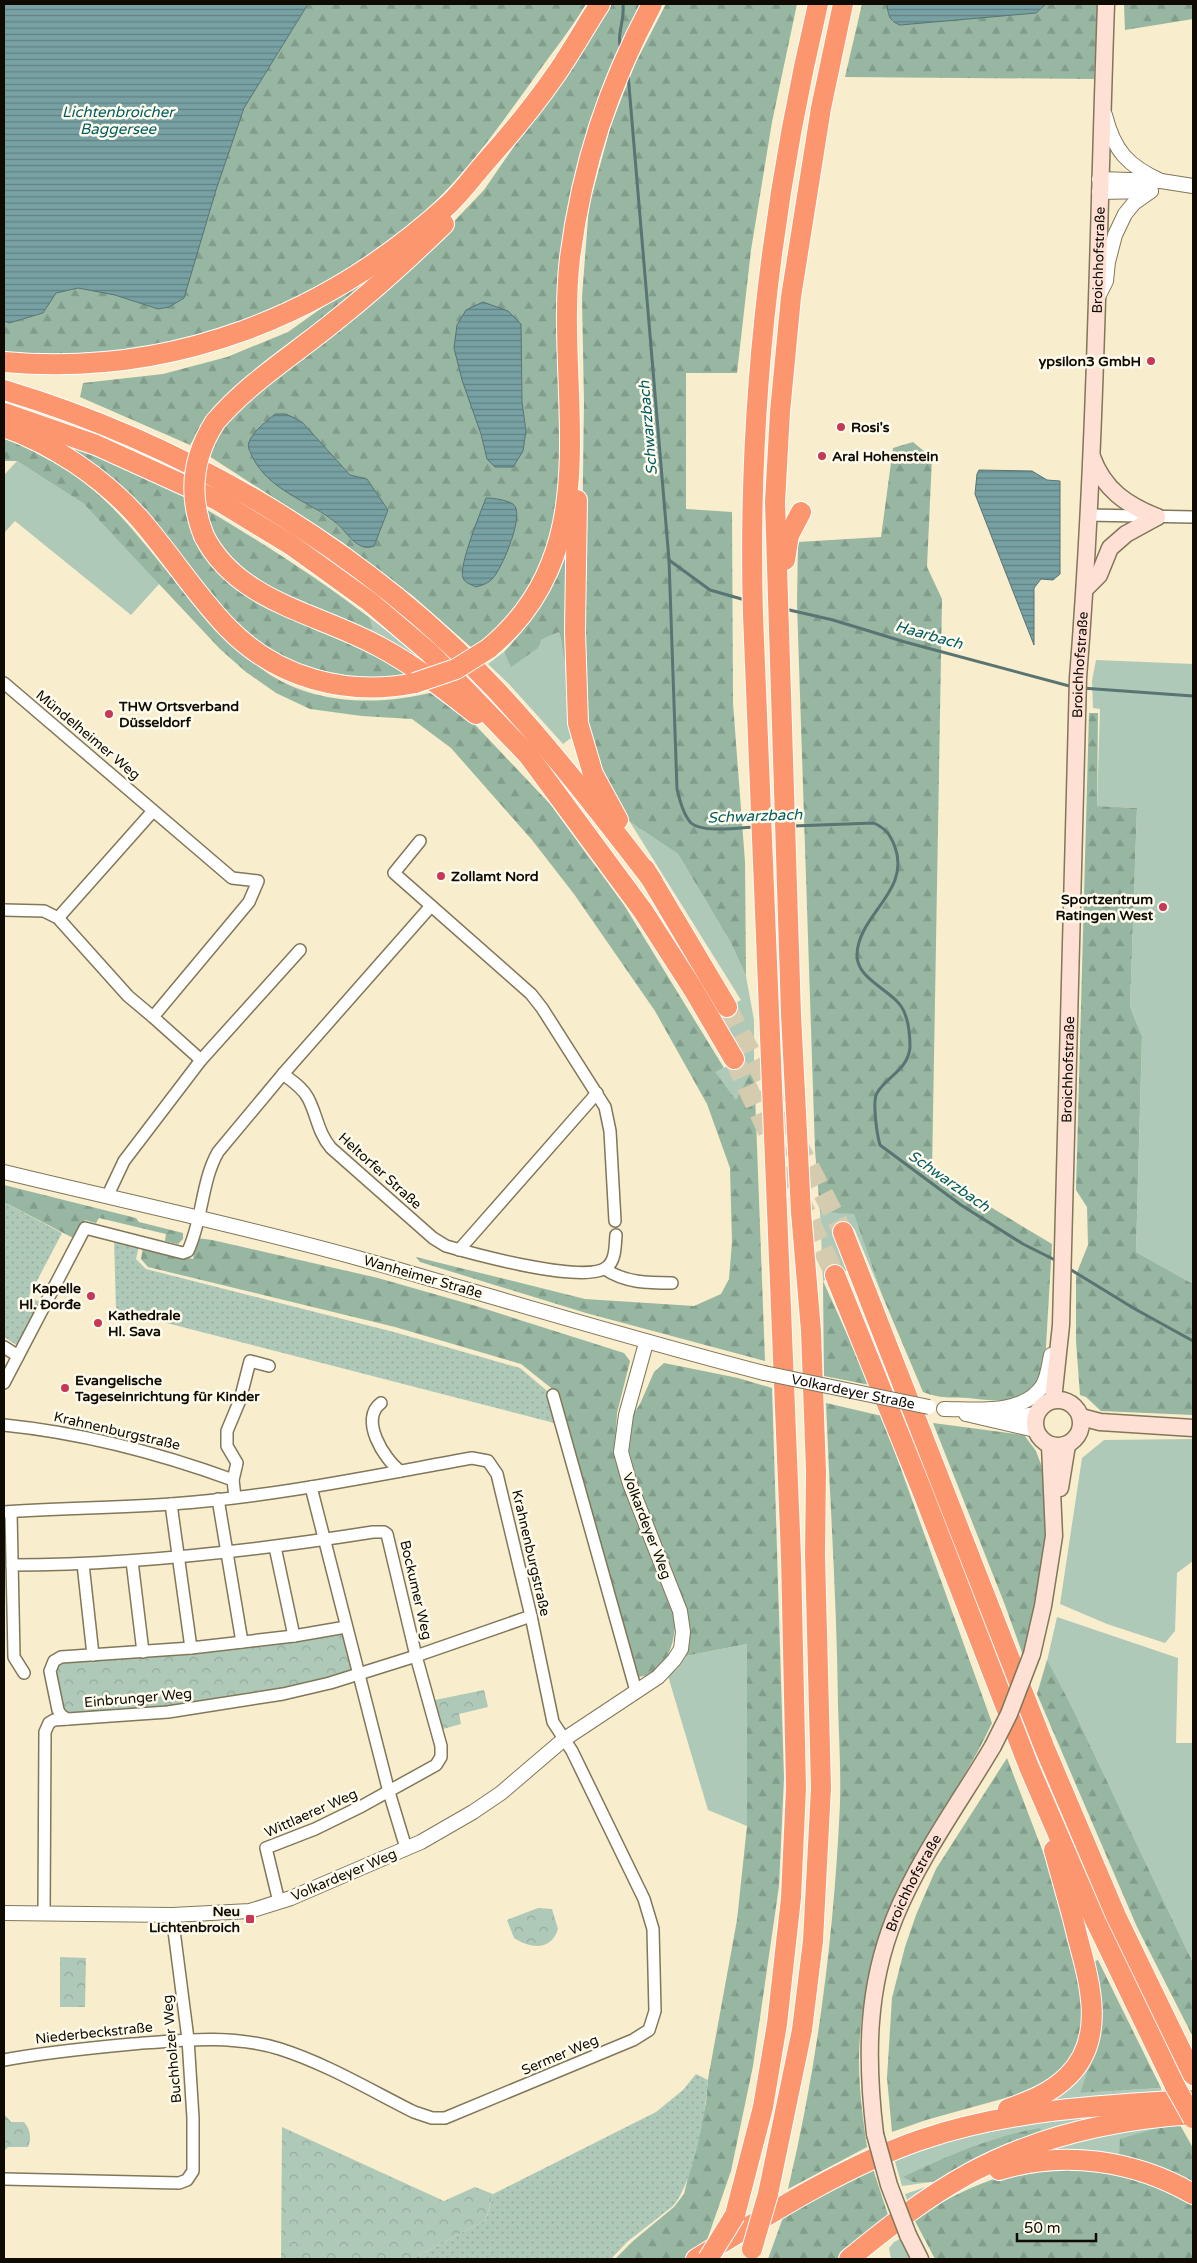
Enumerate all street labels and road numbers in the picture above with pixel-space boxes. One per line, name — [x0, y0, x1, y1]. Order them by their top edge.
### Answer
street label: Broichhofstraße — [1088, 206, 1108, 314]
street label: Broichhofstraße — [1068, 611, 1091, 718]
street label: Mündelheimer Weg — [32, 687, 144, 783]
street label: Broichhofstraße — [1058, 1016, 1078, 1123]
street label: Heltorfer Straße — [335, 1129, 425, 1213]
street label: Wanheimer Straße — [362, 1252, 485, 1302]
street label: Volkardeyer Straße — [790, 1370, 917, 1412]
street label: Krahnenburgstraße — [52, 1408, 182, 1454]
street label: Volkardeyer Weg — [619, 1470, 675, 1582]
street label: Krahnenburgstraße — [508, 1488, 554, 1618]
street label: Bockumer Weg — [396, 1538, 436, 1642]
street label: Einbrunger Weg — [83, 1685, 193, 1711]
street label: Wittlaerer Weg — [262, 1785, 360, 1841]
street label: Broichhofstraße — [882, 1831, 945, 1934]
street label: Volkardeyer Weg — [289, 1845, 399, 1905]
street label: Buchholzer Weg — [159, 1994, 185, 2104]
street label: Niederbeckstraße — [34, 2018, 154, 2048]
street label: Sermer Weg — [519, 2031, 601, 2079]

